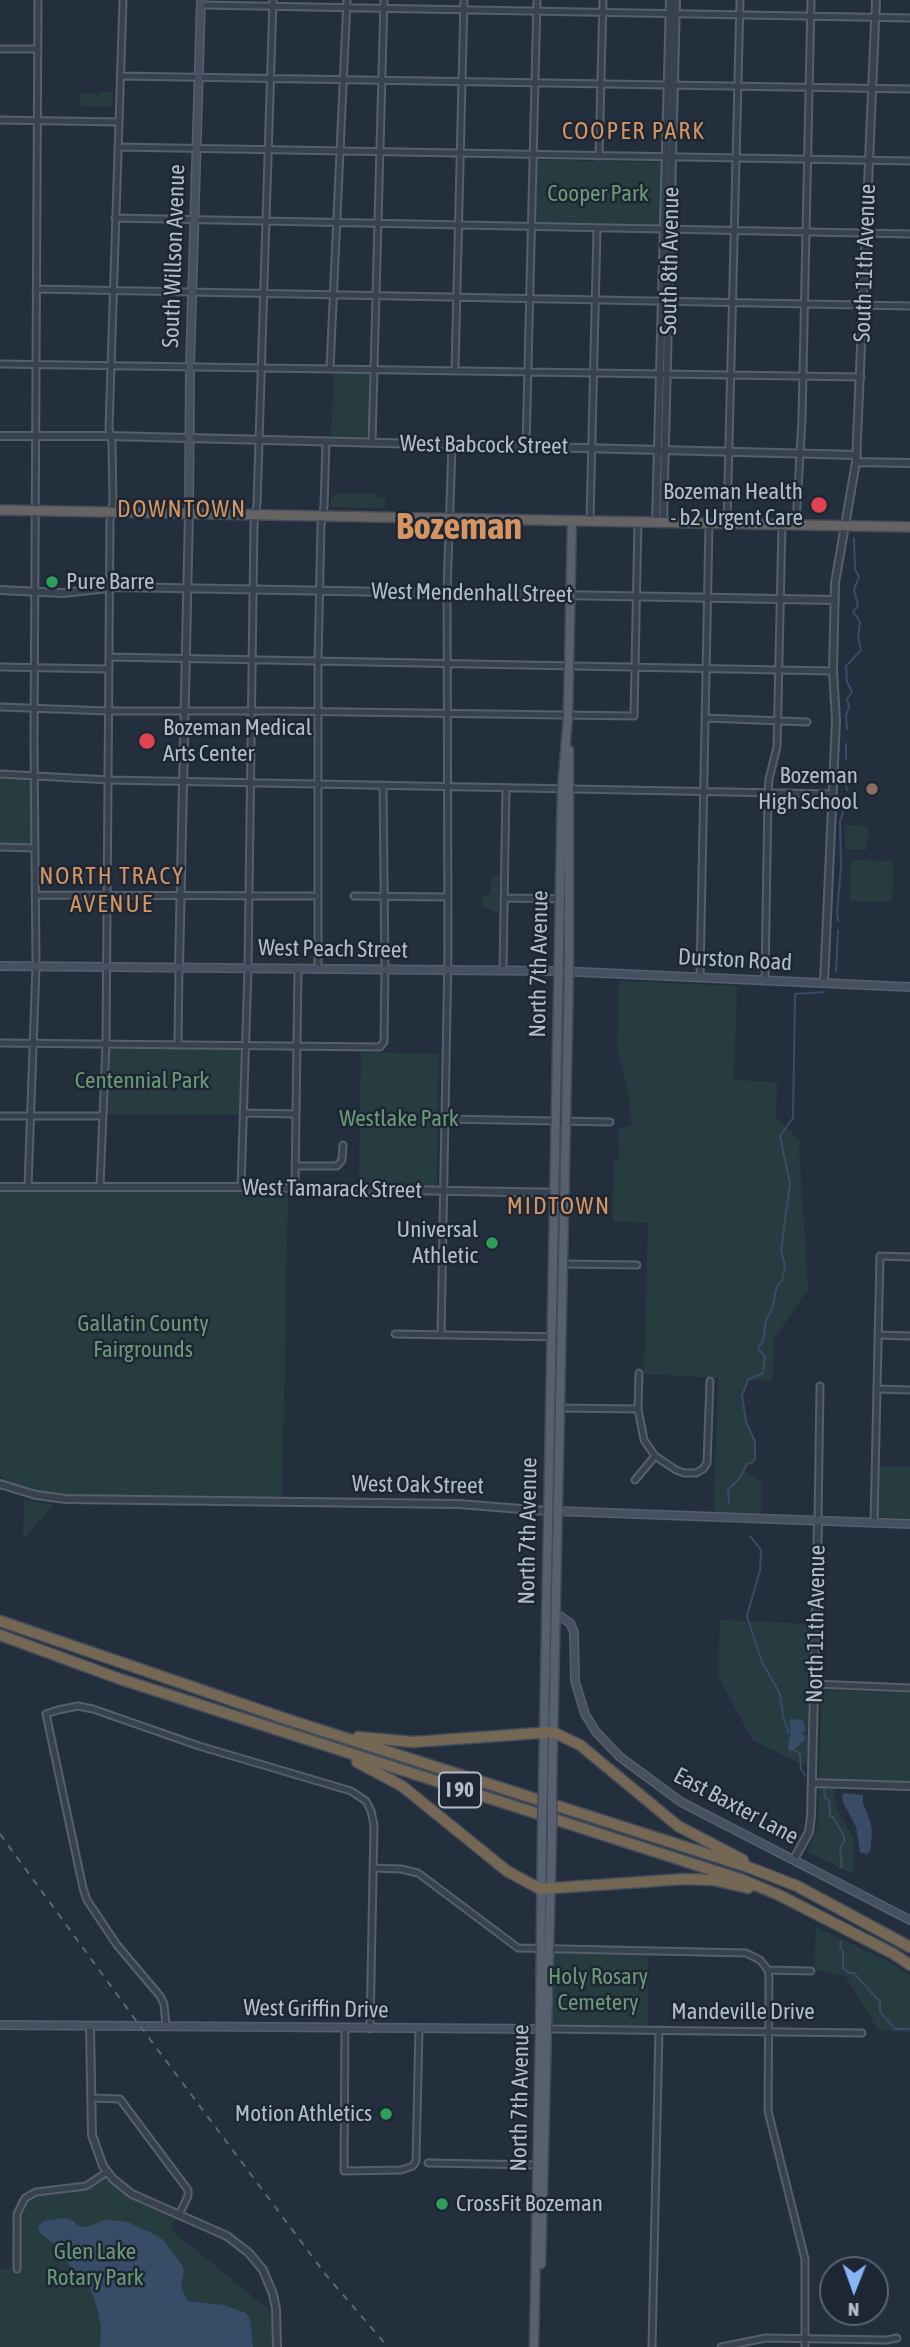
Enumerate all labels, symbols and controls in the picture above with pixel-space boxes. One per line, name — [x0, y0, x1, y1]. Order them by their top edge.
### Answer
district label: COOPER PARK — [563, 117, 705, 145]
street label: South Willson Avenue — [157, 164, 191, 348]
park label: Cooper Park — [547, 180, 649, 208]
street label: South 11th Avenue — [848, 183, 882, 343]
street label: South 8th Avenue — [655, 187, 685, 335]
street label: West Babcock Street — [400, 430, 568, 460]
place label: Bozeman Health - b2 Urgent Care — [663, 478, 803, 532]
district label: DOWNTOWN — [118, 495, 246, 523]
marker: Bozeman Health - b2 Urgent Care — [809, 495, 829, 515]
district label: Bozeman — [396, 505, 522, 549]
place label: Pure Barre — [66, 568, 154, 596]
marker: Pure Barre — [44, 574, 60, 590]
street label: West Mendenhall Street — [371, 577, 573, 609]
place label: Bozeman Medical Arts Center — [163, 714, 312, 768]
marker: Bozeman Medical Arts Center — [137, 731, 157, 751]
place label: Bozeman High School — [758, 762, 858, 816]
marker: Bozeman High School — [864, 781, 880, 797]
district label: NORTH TRACY AVENUE — [41, 862, 183, 918]
street label: North 7th Avenue — [524, 890, 554, 1038]
street label: West Peach Street — [258, 934, 408, 964]
street label: Durston Road — [677, 943, 793, 977]
park label: Centennial Park — [75, 1067, 209, 1095]
park label: Westlake Park — [339, 1105, 459, 1133]
street label: West Tamarack Street — [242, 1174, 422, 1204]
district label: MIDTOWN — [508, 1192, 610, 1220]
place label: Universal Athletic — [397, 1216, 478, 1270]
marker: Universal Athletic — [484, 1235, 500, 1251]
park label: Gallatin County Fairgrounds — [77, 1310, 209, 1364]
street label: North 7th Avenue — [513, 1457, 543, 1605]
street label: West Oak Street — [352, 1470, 484, 1500]
street label: North 11th Avenue — [801, 1545, 831, 1703]
street label: East Baxter Lane — [669, 1762, 803, 1850]
road number: I 90 — [439, 1772, 481, 1808]
park label: Holy Rosary Cemetery — [548, 1963, 648, 2017]
street label: West Griffin Drive — [243, 1994, 389, 2024]
street label: Mandeville Drive — [671, 1998, 815, 2026]
street label: North 7th Avenue — [505, 2024, 535, 2172]
place label: Motion Athletics — [235, 2100, 372, 2128]
marker: Motion Athletics — [378, 2106, 394, 2122]
place label: CrossFit Bozeman — [456, 2190, 603, 2218]
marker: CrossFit Bozeman — [434, 2196, 450, 2212]
park label: Glen Lake Rotary Park — [46, 2238, 144, 2292]
north arrow — [819, 2256, 889, 2326]
text: N — [848, 2299, 859, 2321]

